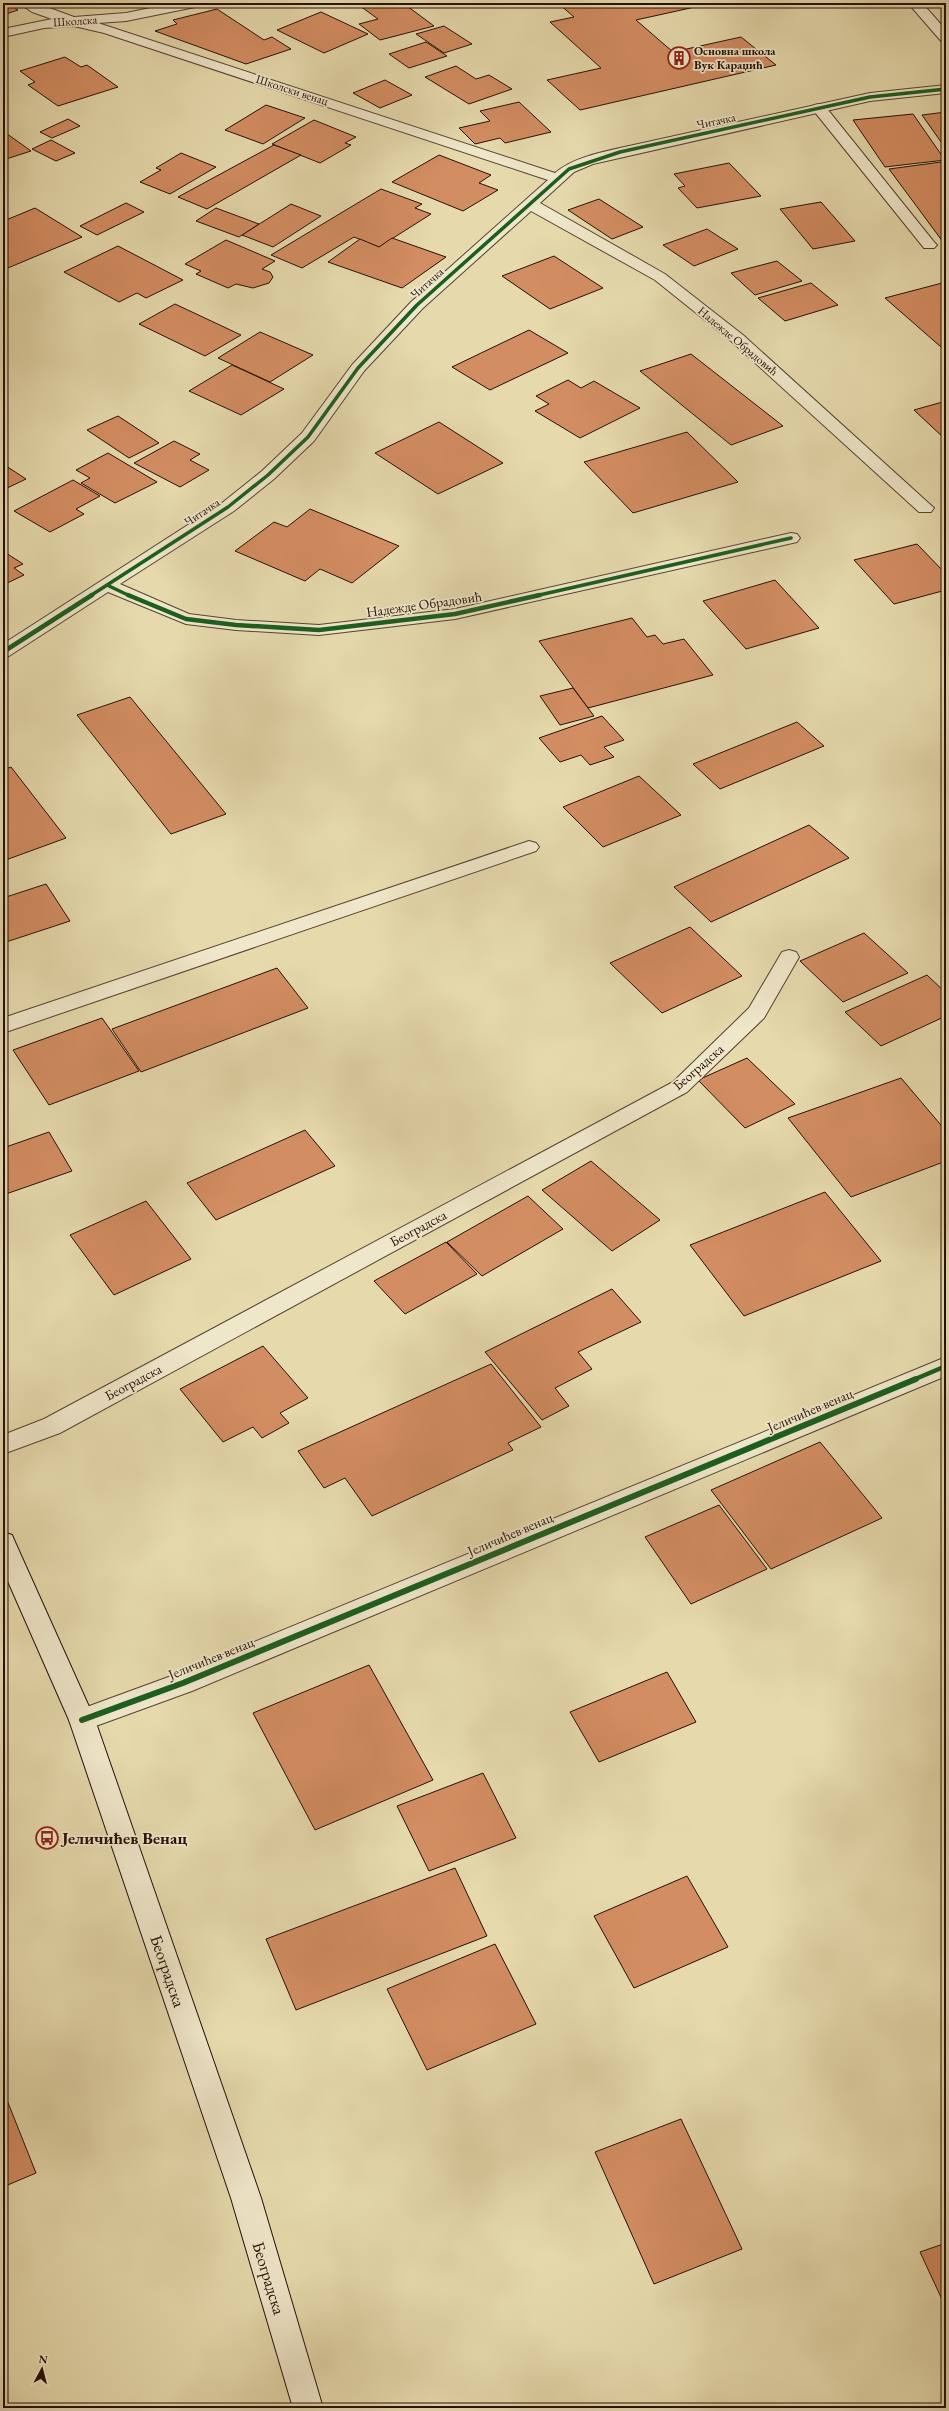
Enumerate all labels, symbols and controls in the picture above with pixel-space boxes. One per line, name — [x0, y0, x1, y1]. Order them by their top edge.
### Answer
street label: Школска — [52, 11, 98, 31]
place label: Основна школа Вук Караџић — [694, 43, 776, 73]
building icon: Основна школа Вук Караџић — [666, 45, 692, 71]
street label: Школски венац — [254, 71, 331, 110]
street label: Читачка — [695, 109, 737, 133]
street label: Читачка — [407, 264, 447, 302]
street label: Надежде Обрадовић — [695, 303, 781, 379]
street label: Читачка — [181, 494, 223, 530]
street label: Надежде Обрадовић — [365, 587, 483, 621]
street label: Београдска — [669, 1040, 728, 1094]
street label: Београдска — [386, 1205, 450, 1250]
street label: Београдска — [101, 1359, 165, 1404]
street label: Јеличићев венац — [764, 1384, 856, 1436]
street label: Јеличићев венац — [464, 1508, 556, 1560]
street label: Јеличићев венац — [165, 1632, 257, 1684]
bus stop icon: Јеличићев Венац — [34, 1825, 60, 1851]
place label: Јеличићев Венац — [60, 1827, 187, 1849]
street label: Београдска — [145, 1932, 191, 2010]
street label: Београдска — [247, 2239, 291, 2317]
north arrow — [22, 2349, 62, 2389]
text: N — [38, 2352, 49, 2367]

